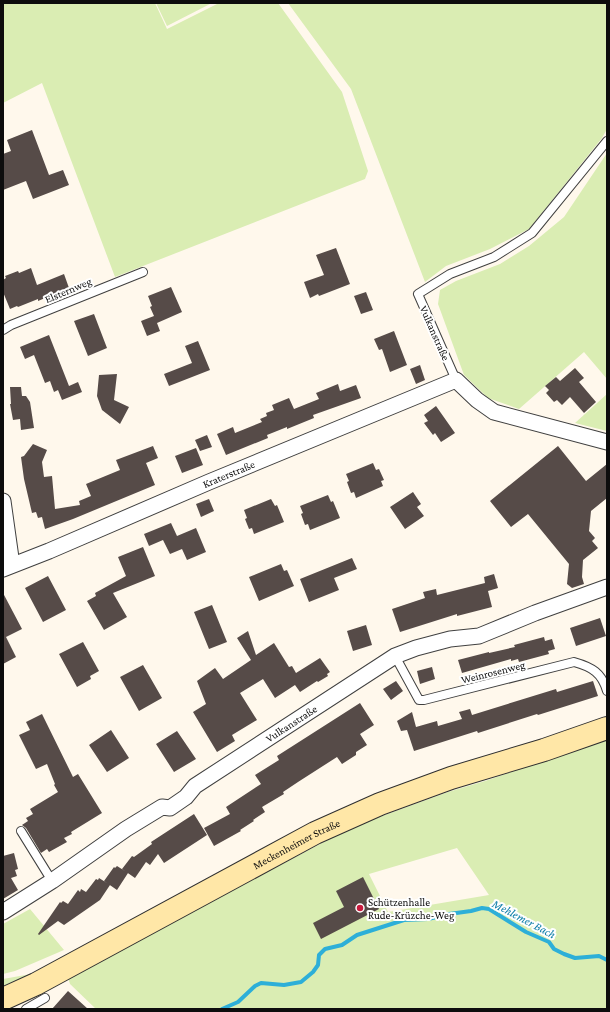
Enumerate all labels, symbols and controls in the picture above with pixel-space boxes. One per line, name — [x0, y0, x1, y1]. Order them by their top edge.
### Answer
street label: Elsternweg — [43, 275, 94, 306]
street label: Vulkanstraße — [418, 304, 452, 362]
street label: Kraterstraße — [201, 458, 257, 490]
street label: Weinrosenweg — [460, 658, 527, 687]
street label: Vulkanstraße — [263, 702, 319, 745]
street label: Meckenheimer Straße — [251, 817, 342, 871]
place label: Schützenhalle Rude-Krüzche-Weg — [368, 896, 455, 922]
water label: Mehlemer Bach — [489, 896, 558, 942]
marker: Schützenhalle Rude-Krüzche-Weg — [355, 903, 365, 913]

